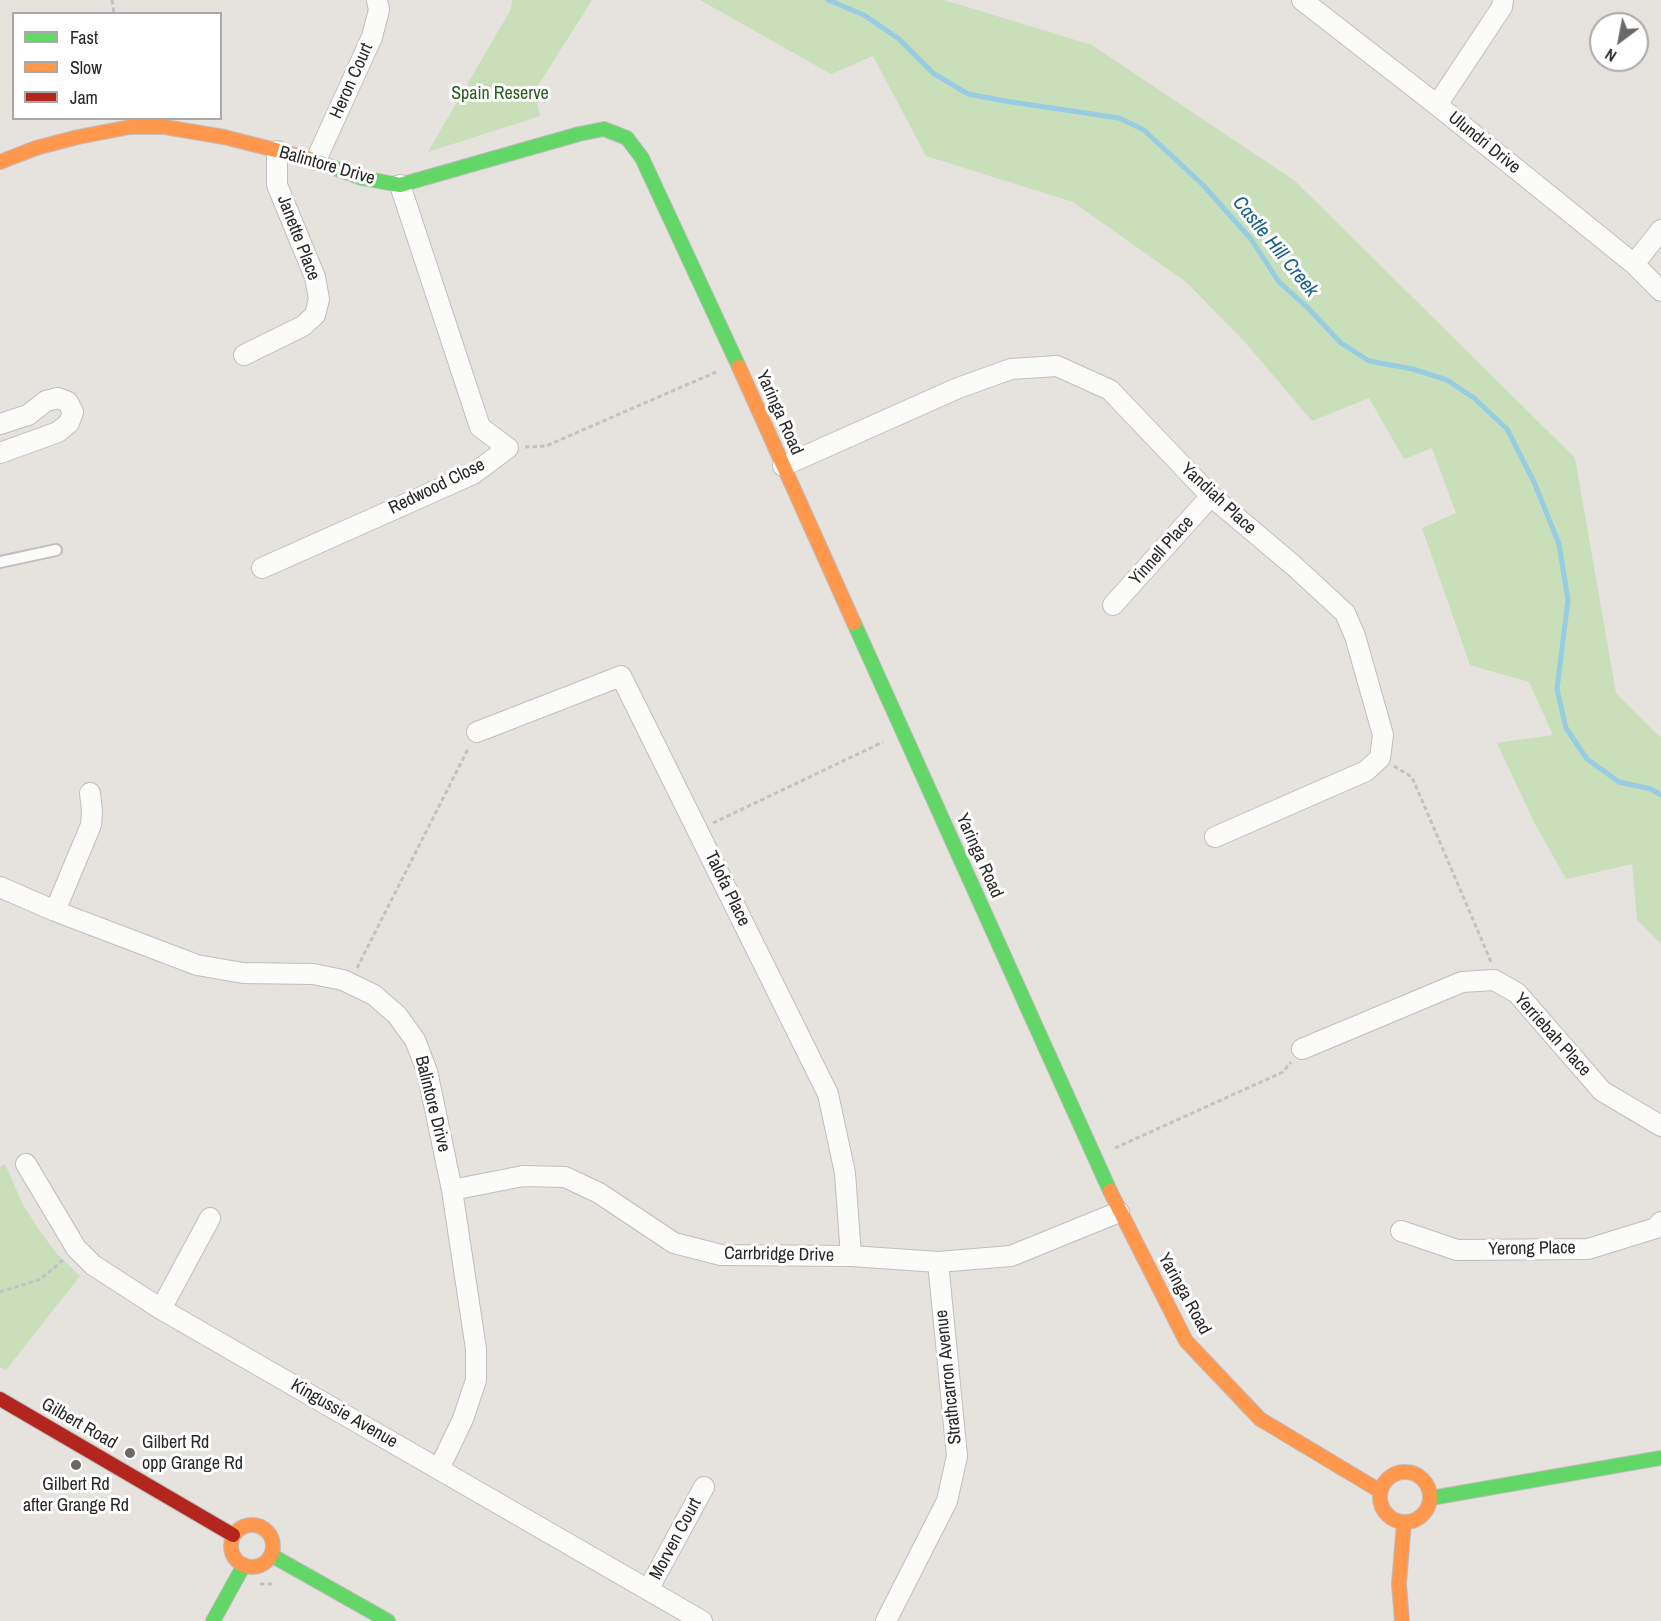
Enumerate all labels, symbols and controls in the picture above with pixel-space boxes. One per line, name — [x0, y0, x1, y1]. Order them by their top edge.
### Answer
legend — [12, 12, 222, 120]
north arrow — [1589, 12, 1649, 72]
text: Fast — [70, 25, 98, 50]
street label: Heron Court — [326, 40, 378, 122]
text: N — [1601, 44, 1620, 67]
text: Slow — [70, 55, 102, 80]
park label: Spain Reserve — [451, 83, 549, 105]
text: Jam — [70, 85, 98, 110]
street label: Ulundri Drive — [1443, 107, 1525, 179]
street label: Balintore Drive — [277, 142, 377, 190]
street label: Janette Place — [272, 192, 324, 284]
water label: Castle Hill Creek — [1227, 192, 1323, 302]
street label: Yaringa Road — [751, 367, 807, 459]
street label: Redwood Close — [385, 454, 489, 520]
street label: Yandiah Place — [1176, 459, 1260, 539]
street label: Yinnell Place — [1125, 512, 1199, 590]
street label: Yaringa Road — [951, 810, 1007, 902]
street label: Talofa Place — [700, 848, 754, 930]
street label: Yerriebah Place — [1509, 989, 1595, 1081]
street label: Balintore Drive — [410, 1054, 454, 1154]
street label: Yerong Place — [1488, 1237, 1576, 1261]
street label: Carrbridge Drive — [724, 1243, 834, 1267]
street label: Yaringa Road — [1153, 1249, 1215, 1339]
street label: Strathcarron Avenue — [931, 1309, 967, 1445]
street label: Kingussie Avenue — [287, 1375, 401, 1453]
street label: Gilbert Road — [37, 1394, 121, 1454]
place label: Gilbert Rd opp Grange Rd — [142, 1432, 243, 1474]
marker: Gilbert Rd opp Grange Rd — [123, 1446, 137, 1460]
marker: Gilbert Rd after Grange Rd — [69, 1458, 83, 1472]
place label: Gilbert Rd after Grange Rd — [23, 1474, 129, 1516]
street label: Morven Court — [645, 1494, 707, 1584]

